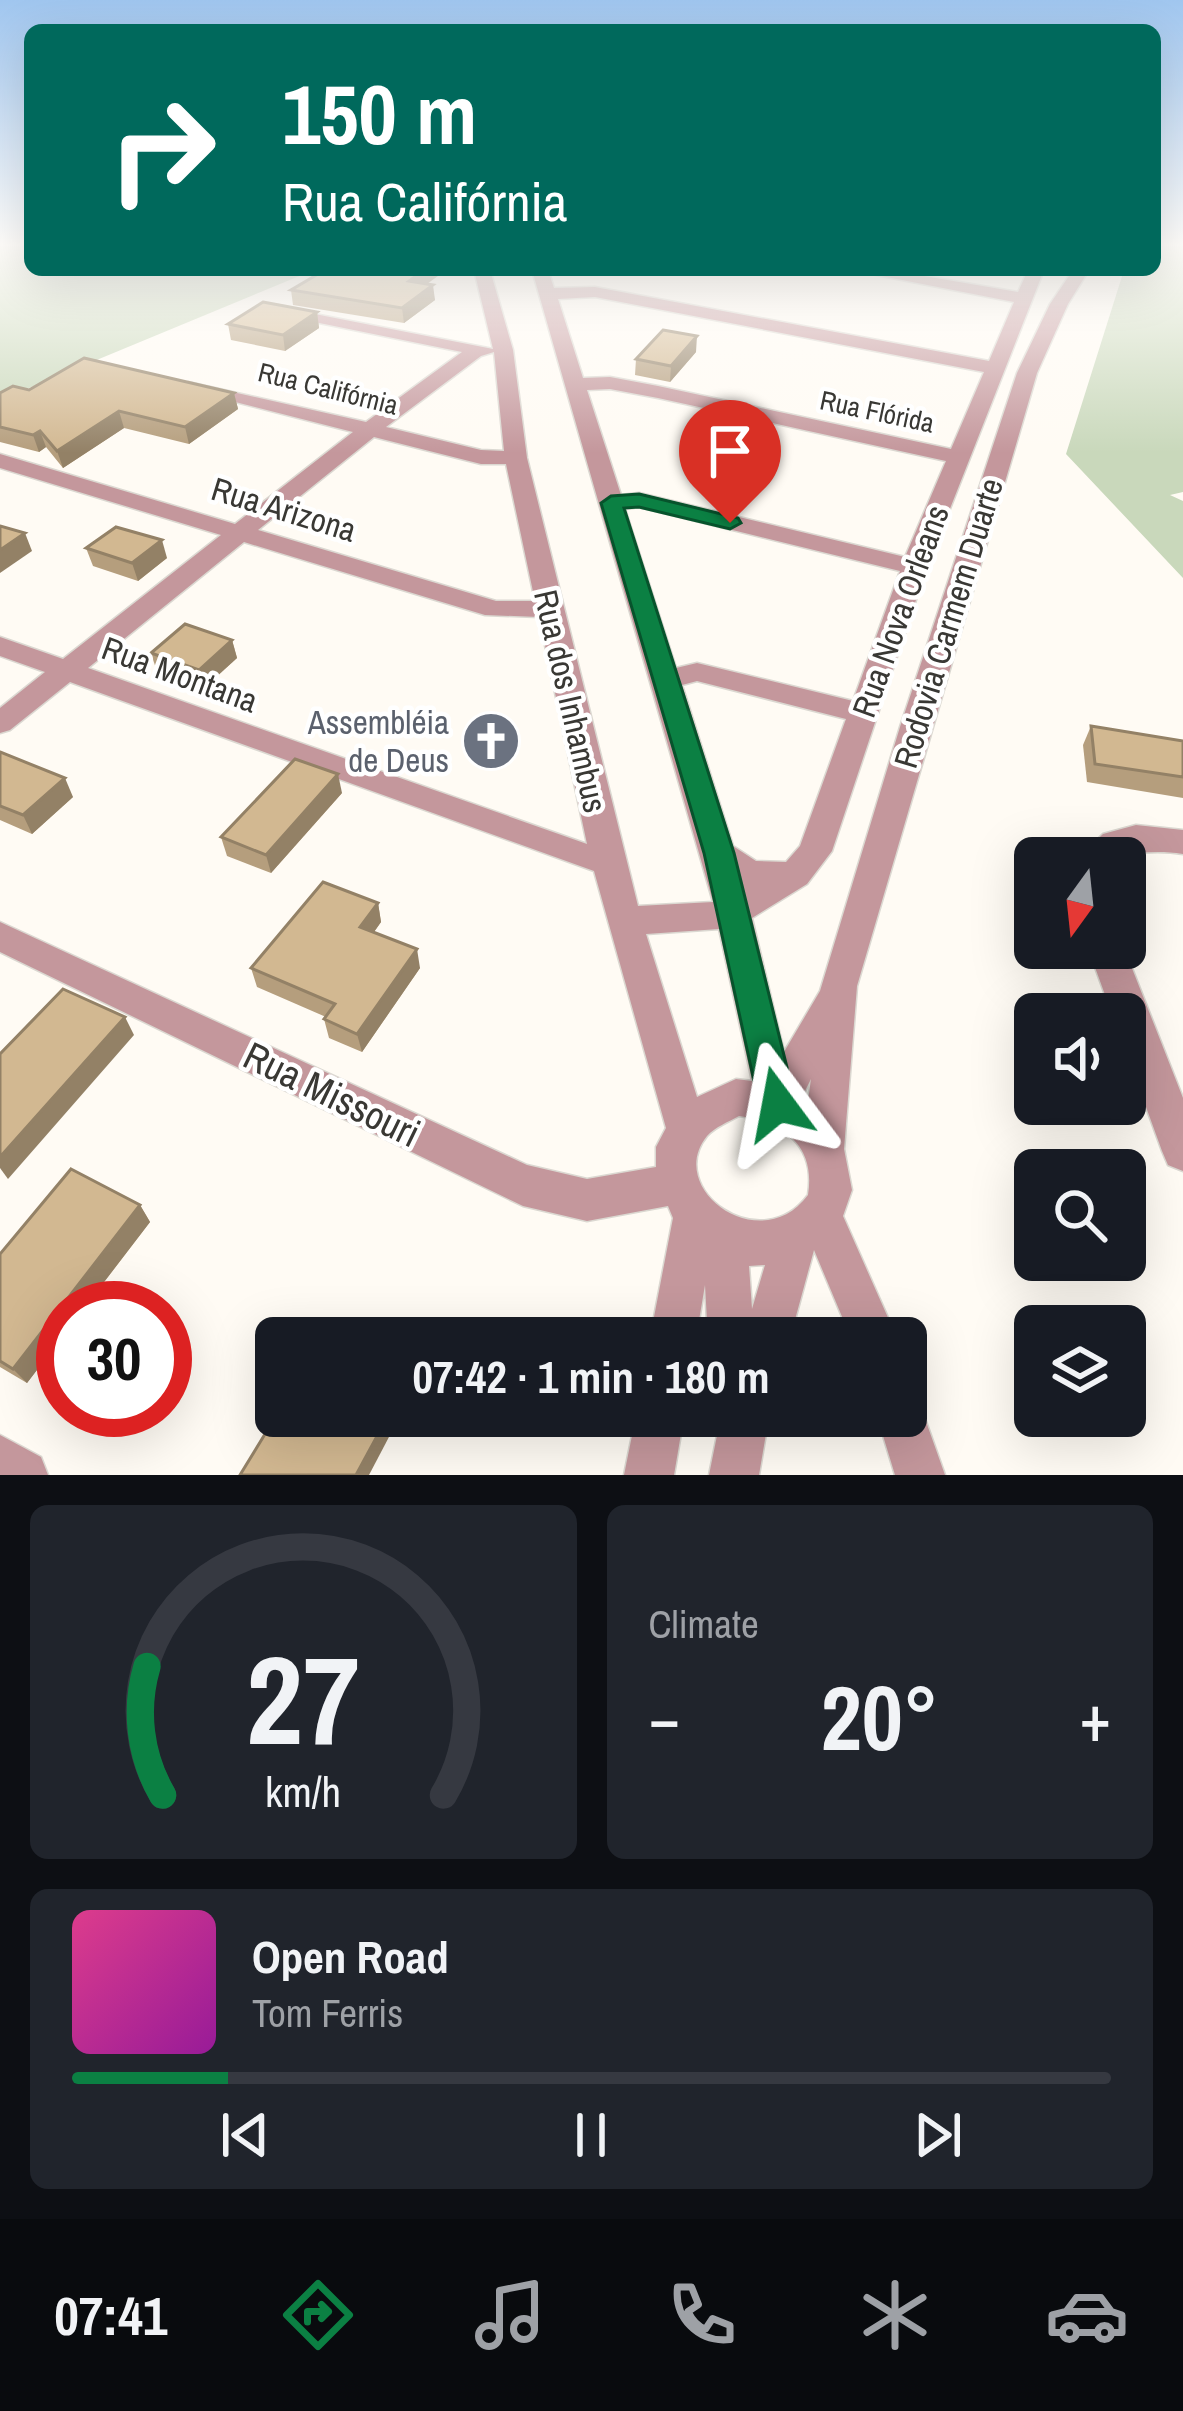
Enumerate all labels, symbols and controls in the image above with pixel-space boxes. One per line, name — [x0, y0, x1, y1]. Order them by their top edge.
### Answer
text: 150 m — [282, 57, 477, 170]
icon: right — [84, 72, 240, 228]
text: Rua Califórnia — [282, 165, 568, 238]
street label: Rua Califórnia — [255, 353, 402, 423]
street label: Rua Flórida — [817, 381, 938, 441]
pin — [679, 400, 781, 523]
icon: arrive — [697, 418, 763, 484]
street label: Rua Arizona — [206, 466, 362, 552]
street label: Rodovia Carmem Duarte — [883, 473, 1013, 773]
street label: Rua Nova Orleans — [841, 499, 959, 723]
street label: Rua dos Inhambus — [524, 585, 618, 817]
street label: Rua Montana — [96, 626, 264, 722]
place label: Assembléia de Deus — [307, 700, 449, 782]
church icon: Assembléia de Deus — [460, 710, 522, 772]
north arrow — [1014, 837, 1146, 969]
map controls — [1014, 837, 1146, 1437]
button: sound — [1014, 993, 1146, 1125]
street label: Rua Missouri — [235, 1029, 429, 1159]
position arrow — [715, 1041, 841, 1167]
button: search — [1014, 1149, 1146, 1281]
speed limit sign: 30 — [36, 1281, 192, 1437]
button: layers — [1014, 1305, 1146, 1437]
text: 07:42 · 1 min · 180 m — [413, 1346, 769, 1407]
text: Climate — [649, 1598, 759, 1650]
text: 27 — [246, 1615, 360, 1783]
text: 20° — [821, 1657, 939, 1778]
text: − — [649, 1673, 680, 1762]
text: + — [1079, 1673, 1111, 1762]
text: km/h — [265, 1763, 341, 1820]
text: Open Road — [252, 1926, 449, 1987]
text: Tom Ferris — [252, 1987, 403, 2039]
icon: previous — [212, 2102, 278, 2168]
icon: pause — [558, 2102, 624, 2168]
icon: next — [905, 2102, 971, 2168]
icon: directions — [276, 2273, 360, 2357]
icon: music — [468, 2273, 552, 2357]
icon: phone — [660, 2273, 744, 2357]
icon: climate — [853, 2273, 937, 2357]
icon: car — [1045, 2273, 1129, 2357]
text: 07:41 — [54, 2279, 167, 2352]

